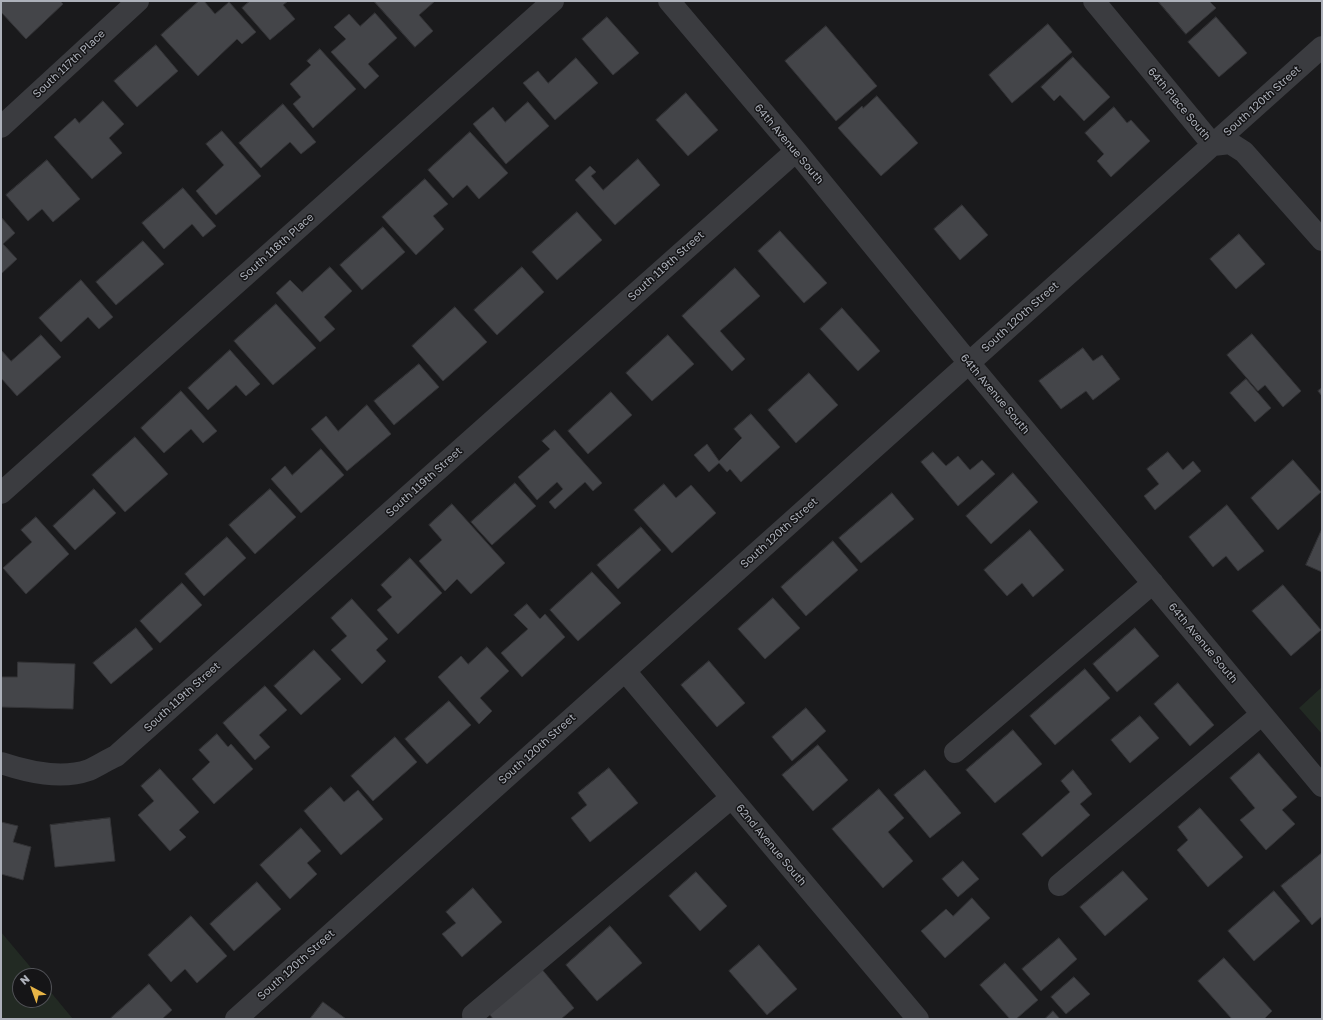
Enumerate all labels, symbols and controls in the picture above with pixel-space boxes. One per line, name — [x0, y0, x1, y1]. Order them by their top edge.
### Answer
street label: South 117th Place — [30, 27, 108, 101]
street label: South 120th Street — [1221, 63, 1303, 139]
street label: 64th Place South — [1145, 65, 1213, 143]
street label: 64th Avenue South — [752, 101, 826, 187]
street label: South 118th Place — [237, 210, 317, 284]
street label: South 119th Street — [625, 228, 707, 304]
street label: South 120th Street — [979, 279, 1061, 355]
street label: 64th Avenue South — [958, 351, 1032, 437]
street label: South 119th Street — [383, 444, 465, 520]
street label: South 120th Street — [738, 495, 820, 571]
street label: 64th Avenue South — [1166, 600, 1240, 686]
street label: South 119th Street — [141, 659, 223, 735]
street label: South 120th Street — [496, 711, 578, 787]
street label: 62nd Avenue South — [733, 802, 809, 888]
street label: South 120th Street — [255, 927, 337, 1003]
north arrow — [12, 968, 52, 1008]
text: N — [17, 972, 32, 987]

